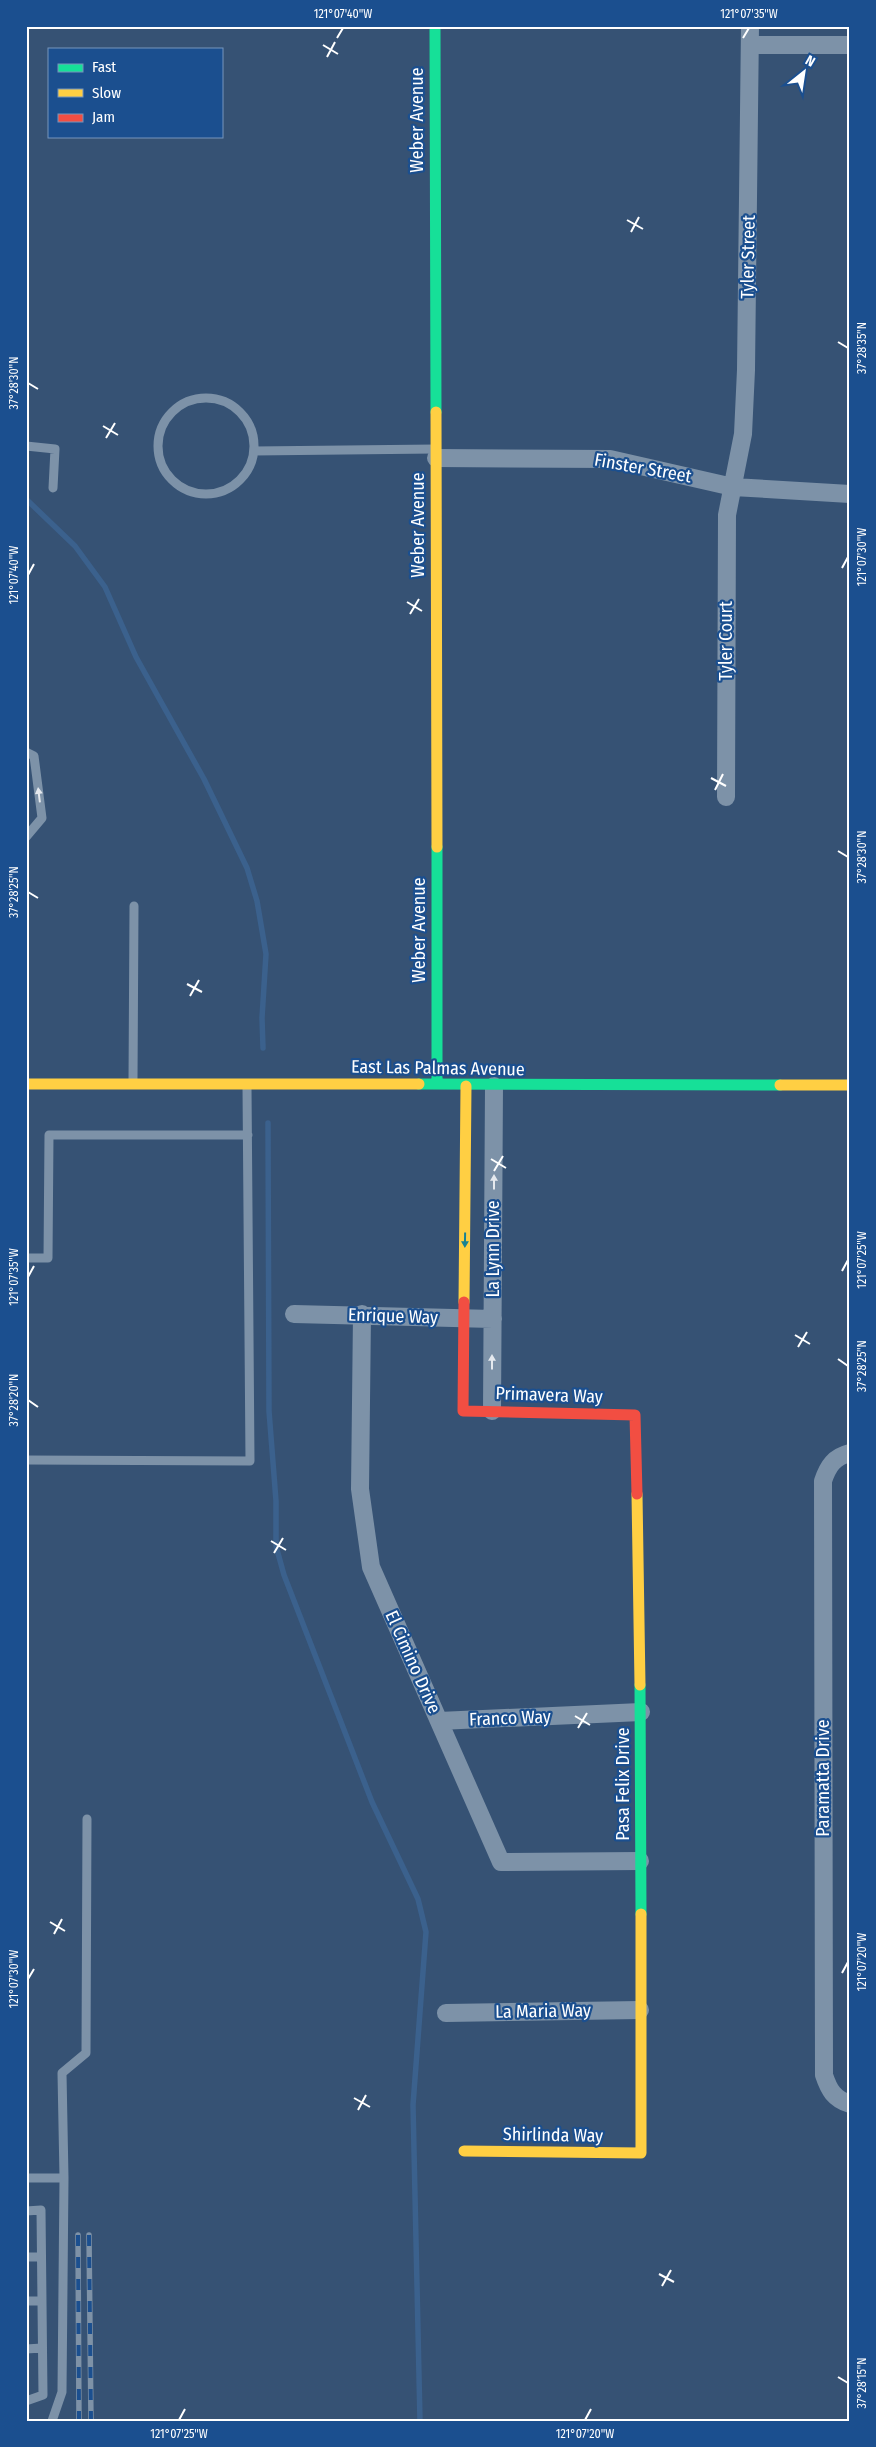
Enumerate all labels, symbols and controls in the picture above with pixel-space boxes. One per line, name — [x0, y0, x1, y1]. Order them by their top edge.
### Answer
text: 121°07'40"W — [314, 7, 372, 21]
text: 121°07'35"W — [720, 7, 778, 21]
legend — [48, 48, 222, 138]
north arrow — [778, 48, 828, 98]
text: N — [802, 52, 818, 71]
text: Fast — [92, 58, 116, 76]
street label: Weber Avenue — [406, 67, 428, 173]
text: Slow — [92, 84, 121, 102]
text: Jam — [92, 108, 115, 126]
street label: Tyler Street — [736, 215, 760, 299]
text: 37°28'35"N — [855, 322, 869, 374]
text: 37°28'30"N — [7, 357, 21, 409]
street label: Finster Street — [593, 449, 693, 487]
street label: Weber Avenue — [407, 472, 429, 578]
text: 121°07'30"W — [855, 528, 869, 586]
text: 121°07'40"W — [7, 546, 21, 604]
street label: Tyler Court — [715, 601, 737, 681]
one-way arrow — [35, 786, 43, 802]
text: 37°28'30"N — [855, 831, 869, 883]
text: 37°28'25"N — [7, 866, 21, 918]
street label: Weber Avenue — [408, 877, 430, 983]
street label: East Las Palmas Avenue — [351, 1055, 525, 1081]
one-way arrow — [490, 1174, 498, 1190]
street label: La Lynn Drive — [482, 1200, 504, 1298]
text: 121°07'25"W — [855, 1231, 869, 1289]
one-way arrow — [461, 1232, 469, 1248]
text: 121°07'35"W — [7, 1248, 21, 1306]
street label: Enrique Way — [348, 1303, 438, 1329]
text: 37°28'25"N — [855, 1340, 869, 1392]
one-way arrow — [488, 1354, 496, 1370]
text: 37°28'20"N — [7, 1374, 21, 1426]
street label: Primavera Way — [495, 1382, 603, 1408]
street label: El Cimino Drive — [380, 1607, 446, 1717]
street label: Franco Way — [469, 1706, 551, 1730]
street label: Paramatta Drive — [812, 1719, 834, 1837]
street label: Pasa Felix Drive — [612, 1727, 634, 1841]
text: 121°07'20"W — [855, 1933, 869, 1991]
text: 121°07'30"W — [7, 1950, 21, 2008]
street label: La Maria Way — [495, 1999, 591, 2023]
street label: Shirlinda Way — [503, 2123, 603, 2147]
text: 37°28'15"N — [855, 2357, 869, 2409]
text: 121°07'25"W — [150, 2427, 208, 2441]
text: 121°07'20"W — [556, 2427, 614, 2441]

